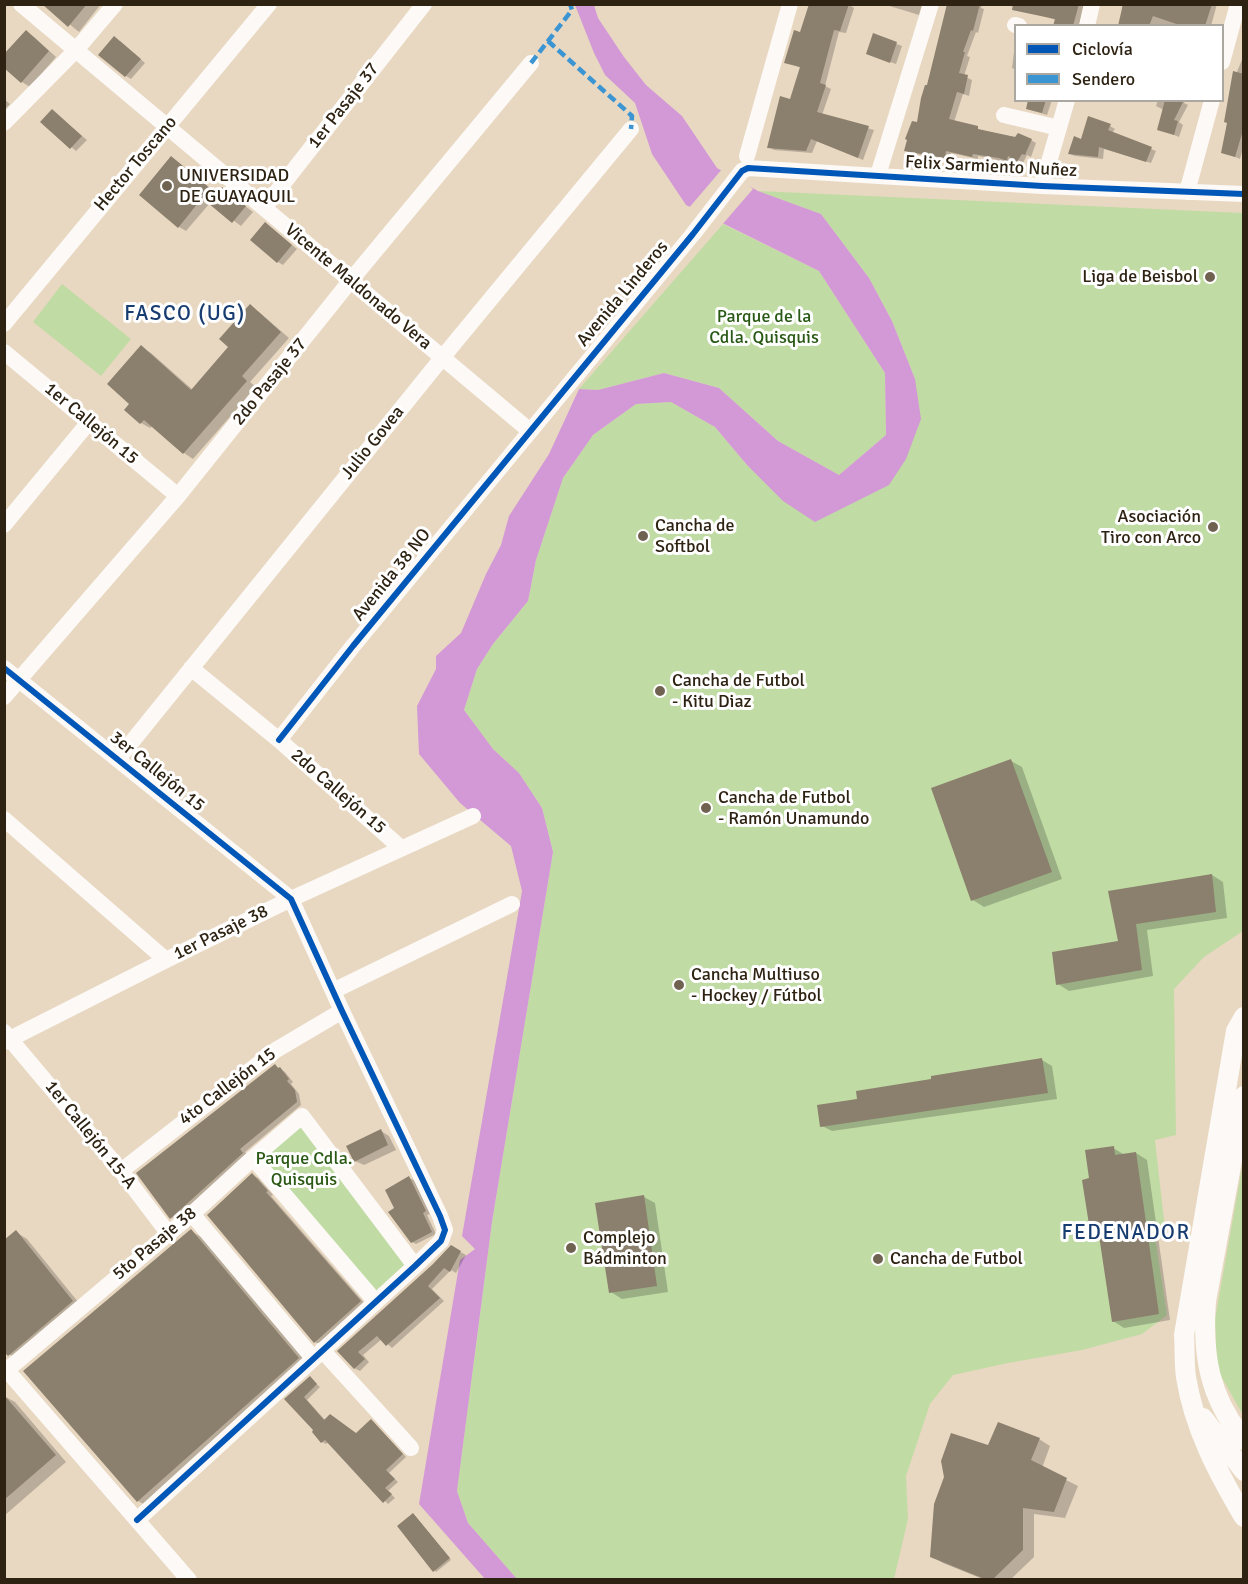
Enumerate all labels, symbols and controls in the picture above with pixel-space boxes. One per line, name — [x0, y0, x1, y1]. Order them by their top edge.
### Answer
legend — [1014, 24, 1224, 102]
text: Ciclovía — [1072, 38, 1133, 60]
street label: 1er Pasaje 37 — [304, 59, 384, 153]
text: Sendero — [1072, 68, 1135, 90]
street label: Hector Toscano — [90, 112, 182, 216]
street label: Felix Sarmiento Nuñez — [904, 152, 1078, 182]
place label: UNIVERSIDAD DE GUAYAQUIL — [179, 165, 295, 207]
marker: UNIVERSIDAD DE GUAYAQUIL — [160, 179, 174, 193]
street label: Vicente Maldonado Vera — [280, 219, 436, 355]
street label: Avenida Linderos — [573, 237, 673, 351]
place label: Liga de Beisbol — [1082, 266, 1198, 288]
marker: Liga de Beisbol — [1203, 270, 1217, 284]
district label: FASCO (UG) — [124, 301, 246, 327]
park label: Parque de la Cdla. Quisquis — [709, 306, 819, 348]
street label: 2do Pasaje 37 — [228, 334, 312, 430]
street label: 1er Callejón 15 — [40, 378, 142, 470]
street label: Julio Govea — [337, 402, 409, 484]
place label: Asociación Tiro con Arco — [1101, 506, 1201, 548]
place label: Cancha de Softbol — [655, 515, 735, 558]
marker: Asociación Tiro con Arco — [1206, 520, 1220, 534]
street label: Avenida 38 NO — [348, 524, 436, 626]
marker: Cancha de Softbol — [636, 529, 650, 543]
place label: Cancha de Futbol - Kitu Diaz — [672, 670, 805, 712]
marker: Cancha de Futbol - Kitu Diaz — [653, 684, 667, 698]
street label: 3er Callejón 15 — [105, 727, 209, 817]
street label: 2do Callejón 15 — [286, 745, 390, 839]
place label: Cancha de Futbol - Ramón Unamundo — [718, 787, 869, 830]
marker: Cancha de Futbol - Ramón Unamundo — [699, 801, 713, 815]
street label: 1er Pasaje 38 — [170, 901, 272, 965]
place label: Cancha Multiuso - Hockey / Fútbol — [691, 964, 822, 1006]
marker: Cancha Multiuso - Hockey / Fútbol — [672, 978, 686, 992]
street label: 4to Callejón 15 — [175, 1044, 281, 1130]
street label: 1er Callejón 15-A — [40, 1076, 140, 1194]
park label: Parque Cdla. Quisquis — [255, 1148, 353, 1190]
street label: 5to Pasaje 38 — [109, 1203, 201, 1285]
district label: FEDENADOR — [1062, 1220, 1190, 1246]
place label: Complejo Bádminton — [583, 1227, 667, 1270]
marker: Complejo Bádminton — [564, 1241, 578, 1255]
place label: Cancha de Futbol — [890, 1248, 1023, 1270]
marker: Cancha de Futbol — [871, 1252, 885, 1266]

